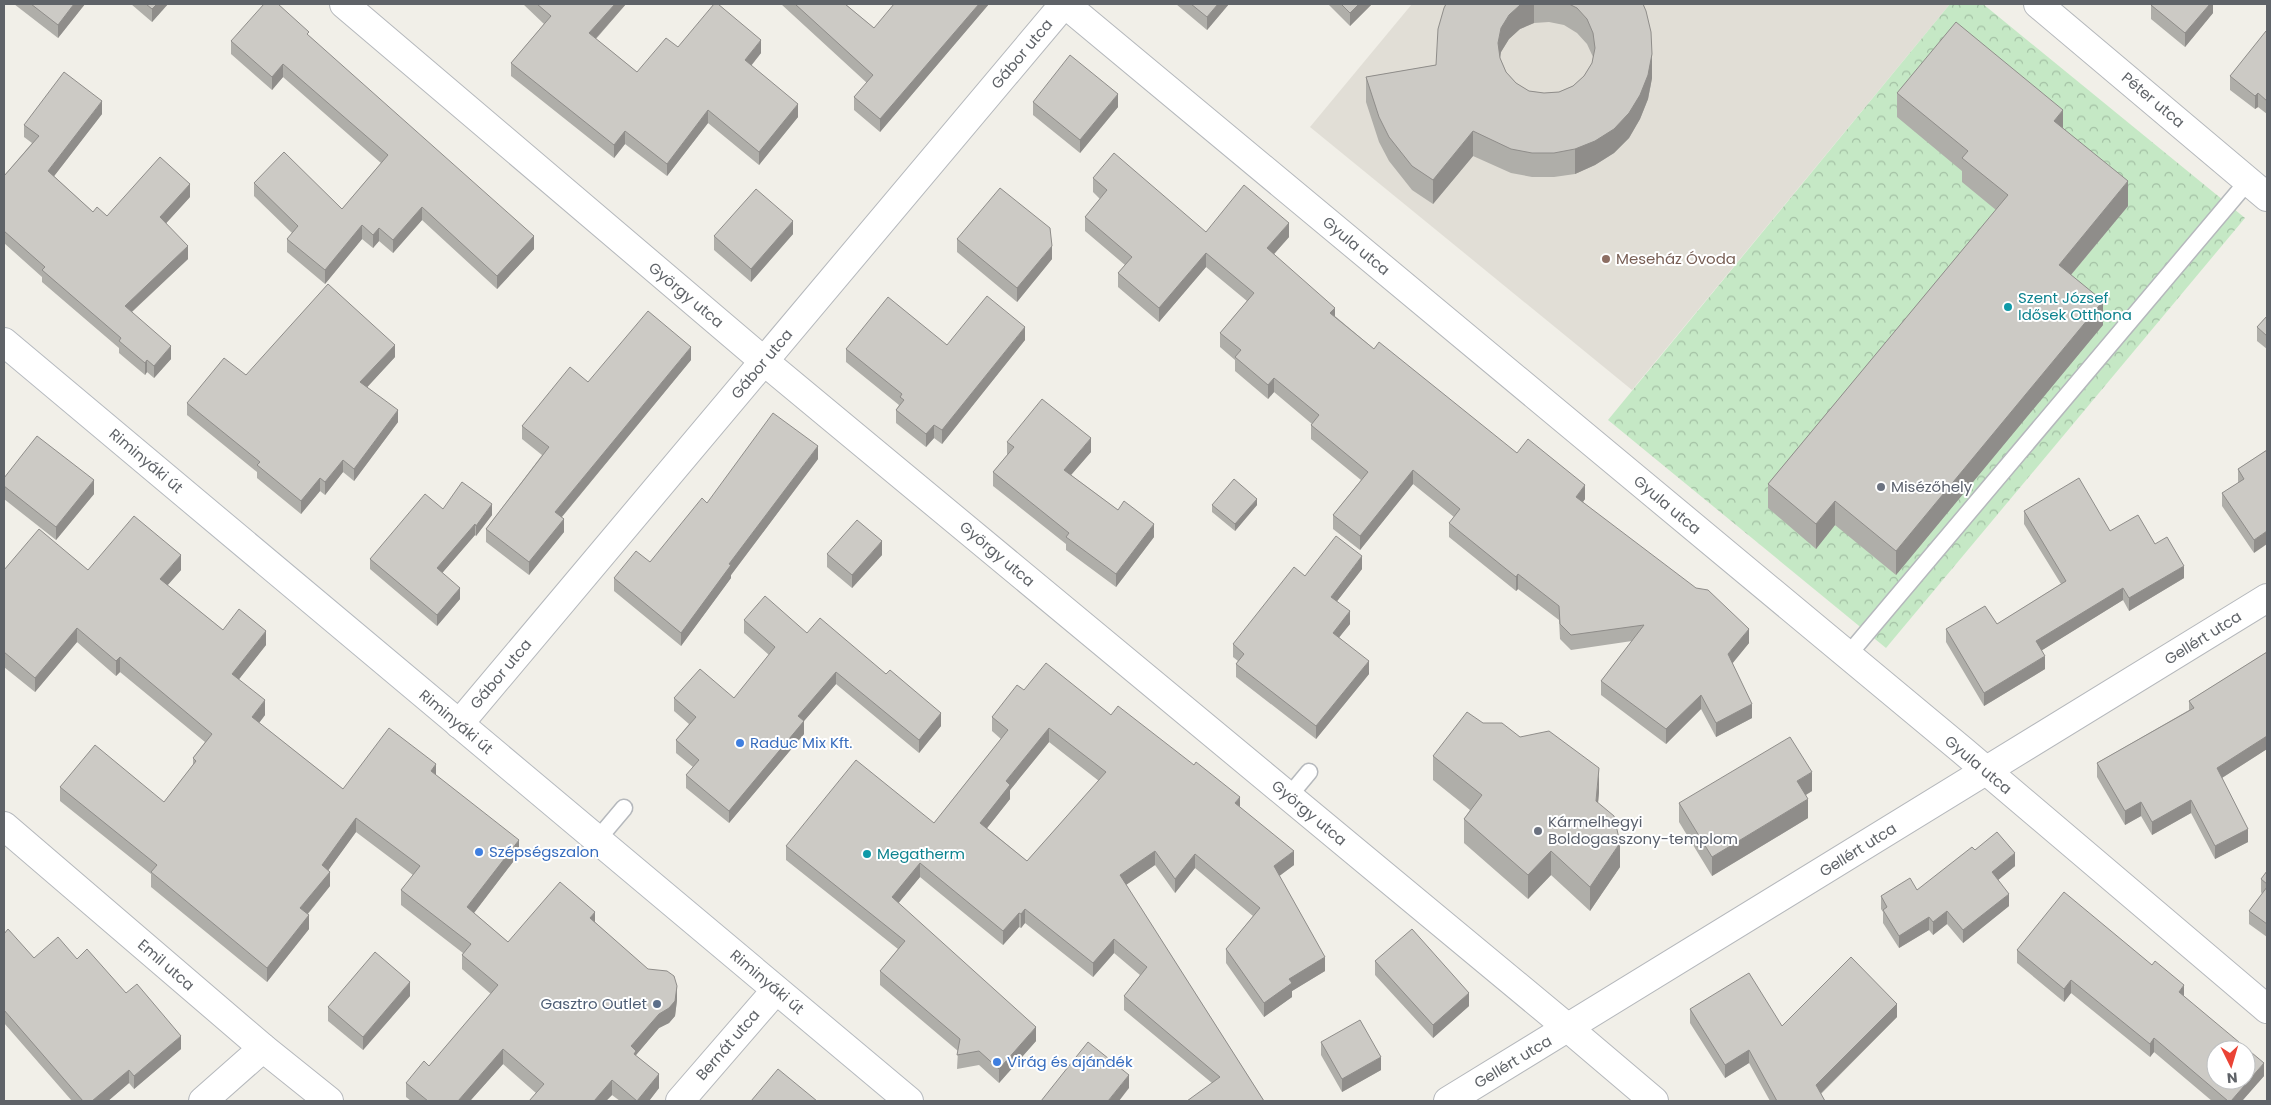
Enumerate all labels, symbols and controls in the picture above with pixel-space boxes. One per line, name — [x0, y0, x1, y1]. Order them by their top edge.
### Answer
street label: Gábor utca — [986, 14, 1057, 93]
street label: Péter utca — [2117, 67, 2189, 132]
street label: Gyula utca — [1318, 211, 1394, 280]
place label: Meseház Óvoda — [1616, 248, 1736, 269]
marker: Meseház Óvoda — [1600, 253, 1612, 265]
street label: György utca — [644, 257, 728, 332]
place label: Szent József Idősek Otthona — [2018, 287, 2132, 325]
marker: Szent József Idősek Otthona — [2002, 301, 2014, 313]
street label: Gábor utca — [726, 324, 797, 403]
street label: Riminyáki út — [105, 423, 188, 498]
street label: Gyula utca — [1629, 470, 1705, 539]
place label: Misézőhely — [1891, 476, 1973, 497]
marker: Misézőhely — [1875, 481, 1887, 493]
street label: György utca — [955, 516, 1039, 591]
street label: Gellért utca — [2160, 606, 2245, 670]
street label: Gábor utca — [465, 634, 536, 713]
street label: Riminyáki út — [415, 684, 498, 759]
street label: Gyula utca — [1940, 730, 2016, 799]
place label: Raduc Mix Kft. — [750, 732, 852, 753]
marker: Raduc Mix Kft. — [734, 737, 746, 749]
street label: György utca — [1267, 775, 1351, 850]
place label: Kármelhegyi Boldogasszony-templom — [1548, 811, 1738, 849]
street label: Gellért utca — [1815, 818, 1900, 882]
marker: Kármelhegyi Boldogasszony-templom — [1532, 825, 1544, 837]
place label: Szépségszalon — [489, 841, 599, 862]
place label: Megatherm — [877, 843, 965, 864]
marker: Szépségszalon — [473, 846, 485, 858]
marker: Megatherm — [861, 848, 873, 860]
street label: Emil utca — [133, 934, 199, 995]
street label: Riminyáki út — [726, 944, 809, 1019]
place label: Gasztro Outlet — [541, 993, 647, 1014]
marker: Gasztro Outlet — [651, 998, 663, 1010]
street label: Bernát utca — [691, 1005, 764, 1085]
street label: Gellért utca — [1470, 1030, 1555, 1093]
north arrow — [2206, 1040, 2256, 1090]
place label: Virág és ajándék — [1007, 1051, 1133, 1072]
marker: Virág és ajándék — [991, 1056, 1003, 1068]
text: N — [2226, 1068, 2238, 1088]

